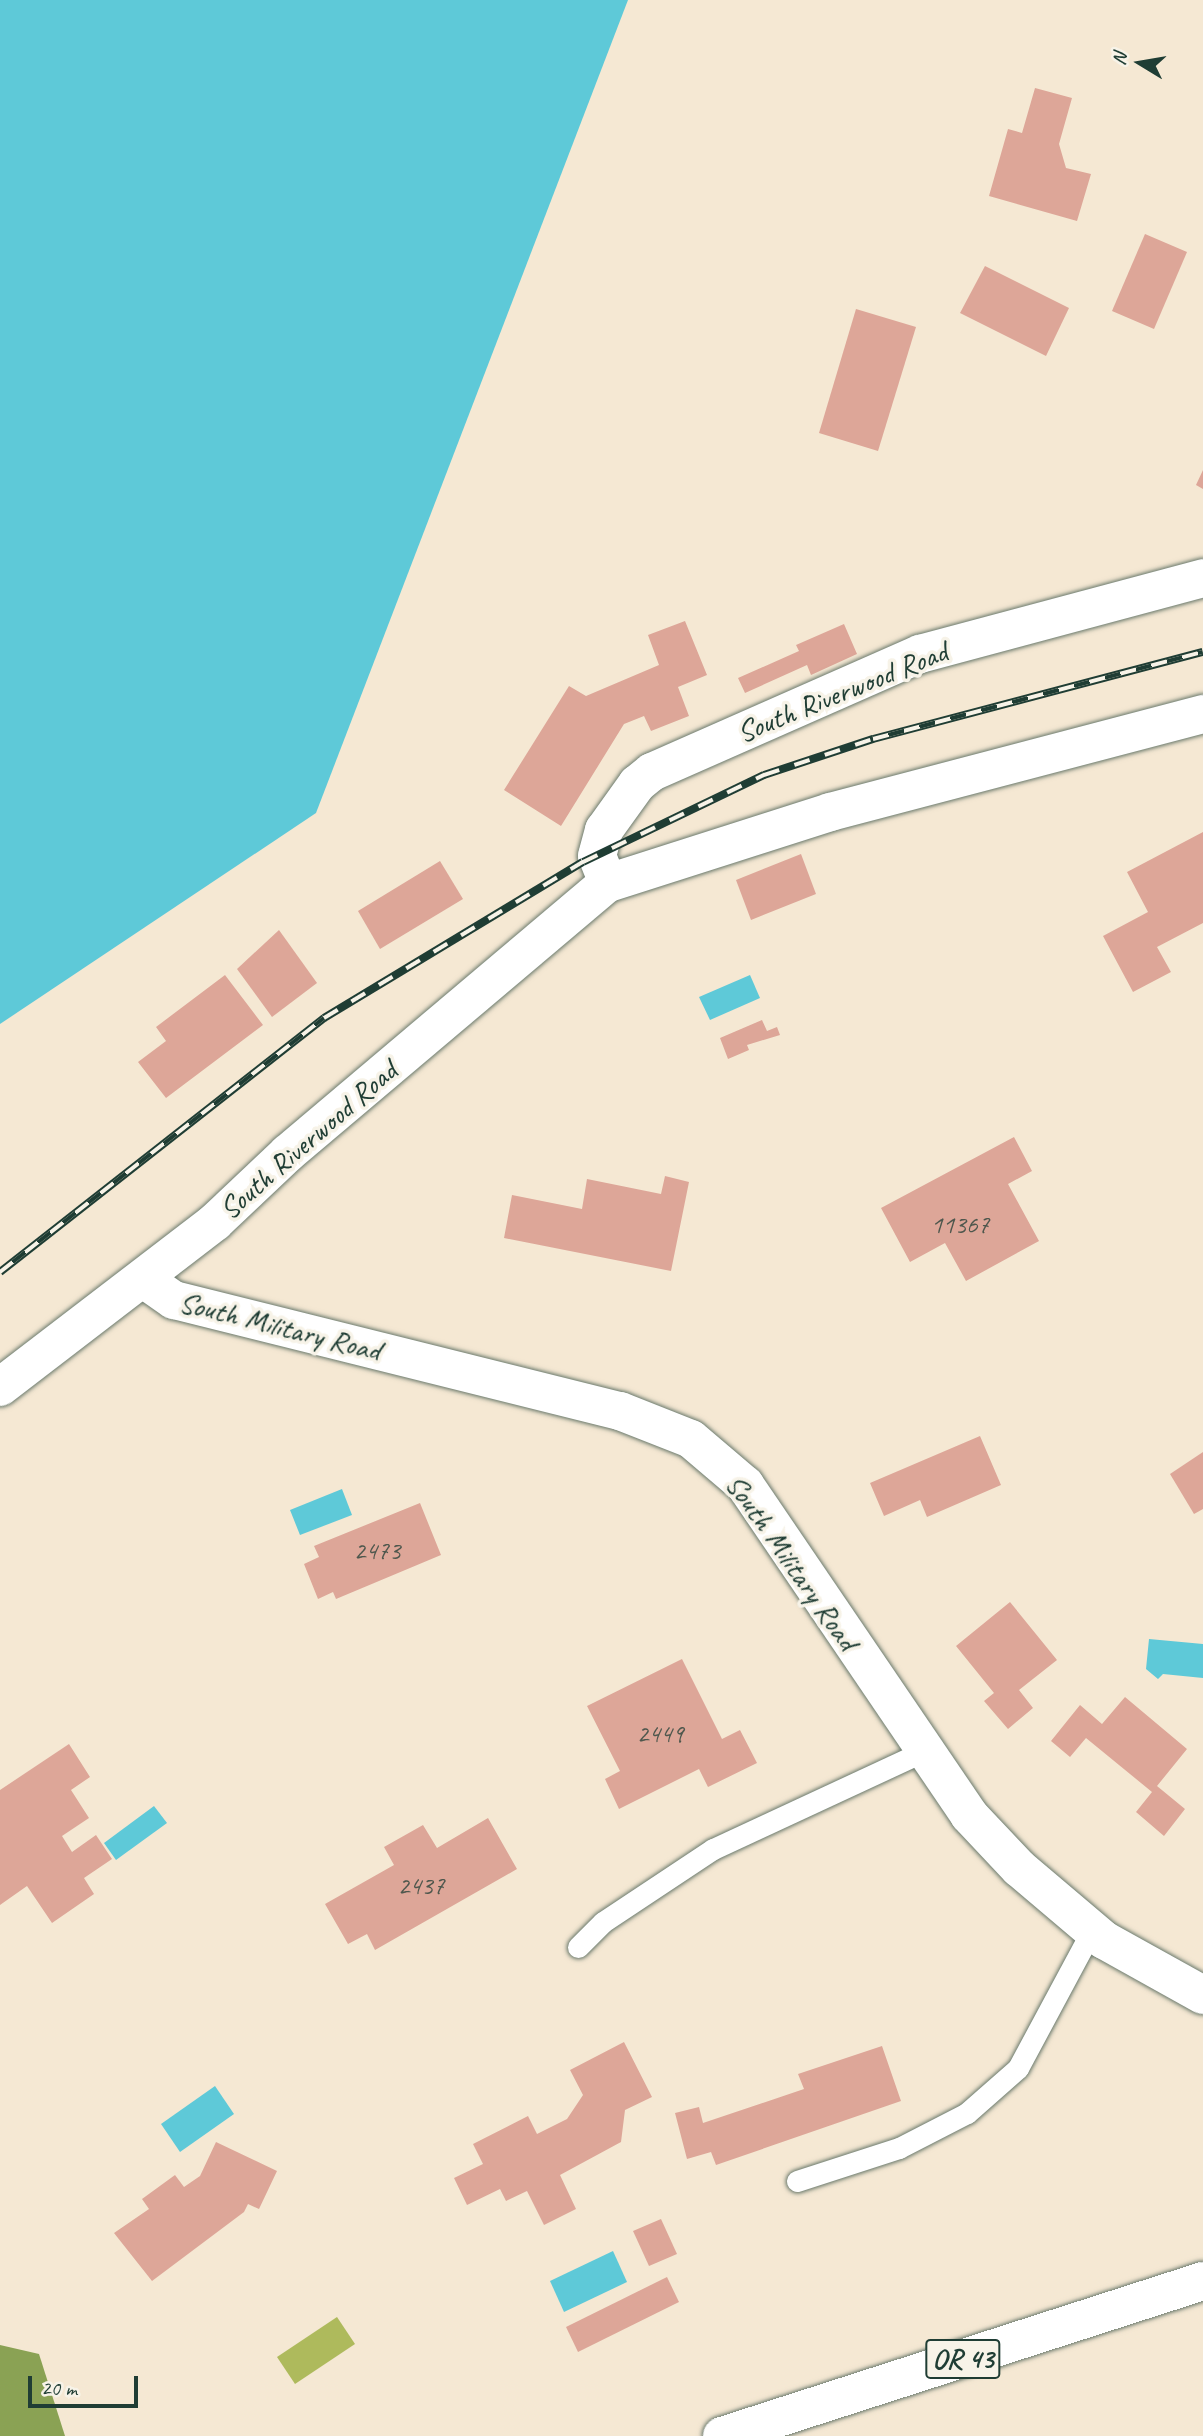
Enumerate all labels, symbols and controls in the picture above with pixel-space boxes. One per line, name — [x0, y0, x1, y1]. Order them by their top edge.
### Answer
north arrow — [1105, 28, 1175, 98]
text: N — [1106, 51, 1132, 67]
street label: South Riverwood Road — [731, 633, 953, 751]
street label: South Riverwood Road — [211, 1053, 405, 1227]
house number: 11367 — [931, 1209, 989, 1241]
street label: South Military Road — [176, 1284, 384, 1368]
street label: South Military Road — [718, 1467, 866, 1657]
house number: 2473 — [354, 1535, 400, 1567]
house number: 2449 — [637, 1718, 683, 1750]
house number: 2437 — [398, 1870, 444, 1902]
road number: OR 43 — [925, 2334, 1002, 2384]
scale bar — [32, 2362, 142, 2406]
text: 20 m — [41, 2375, 77, 2401]

